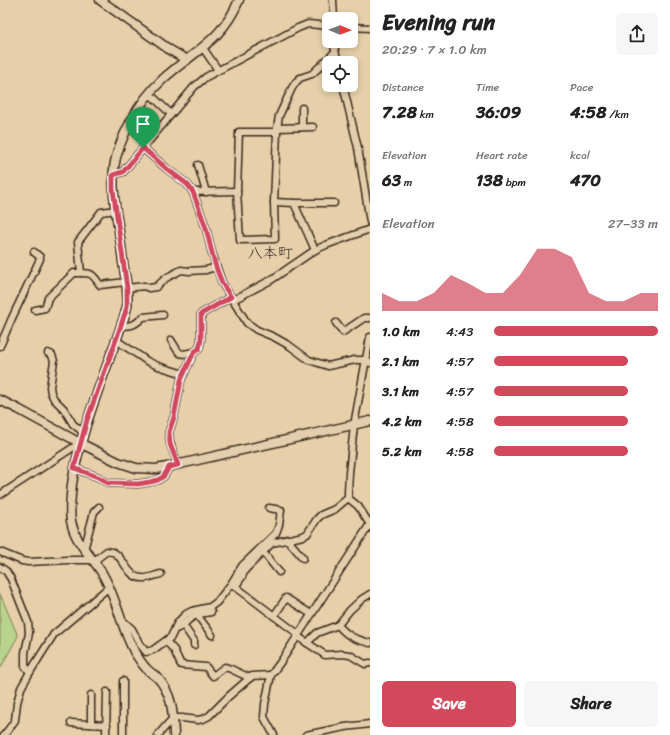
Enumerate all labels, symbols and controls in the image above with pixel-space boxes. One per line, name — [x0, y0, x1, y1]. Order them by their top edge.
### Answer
text: Evening run — [382, 3, 495, 42]
north arrow — [322, 12, 358, 48]
map controls — [322, 12, 358, 92]
button: share — [616, 13, 658, 55]
text: 20:29 · 7 × 1.0 km — [382, 38, 487, 61]
button: locate — [322, 56, 358, 92]
text: Distance — [382, 78, 424, 97]
text: Time — [476, 78, 499, 97]
text: Pace — [570, 78, 593, 97]
text: 7.28 — [382, 97, 417, 127]
text: 36:09 — [476, 97, 521, 127]
text: 4:58 — [570, 97, 606, 127]
text: km — [417, 105, 434, 124]
text: /km — [606, 105, 629, 124]
pin — [126, 107, 160, 148]
icon: arrive — [132, 113, 154, 135]
text: Elevation — [382, 146, 427, 165]
text: Heart rate — [476, 146, 528, 165]
text: kcal — [570, 146, 590, 165]
text: 63 — [382, 165, 401, 195]
text: 138 — [476, 165, 503, 195]
text: 470 — [570, 165, 601, 195]
text: m — [401, 173, 412, 192]
text: bpm — [503, 173, 526, 192]
text: Elevation — [382, 212, 435, 235]
text: 27–33 m — [608, 212, 658, 235]
district label: 八本町 — [247, 240, 293, 266]
text: 1.0 km — [382, 320, 420, 343]
text: 4:43 — [446, 320, 473, 343]
text: 2.1 km — [382, 350, 419, 373]
text: 4:57 — [446, 350, 473, 373]
text: 3.1 km — [382, 380, 419, 403]
text: 4:57 — [446, 380, 473, 403]
text: 4.2 km — [382, 410, 422, 433]
text: 4:58 — [446, 410, 474, 433]
text: 5.2 km — [382, 440, 422, 463]
text: 4:58 — [446, 440, 474, 463]
button: Save — [382, 681, 516, 727]
button: Share — [524, 681, 658, 727]

